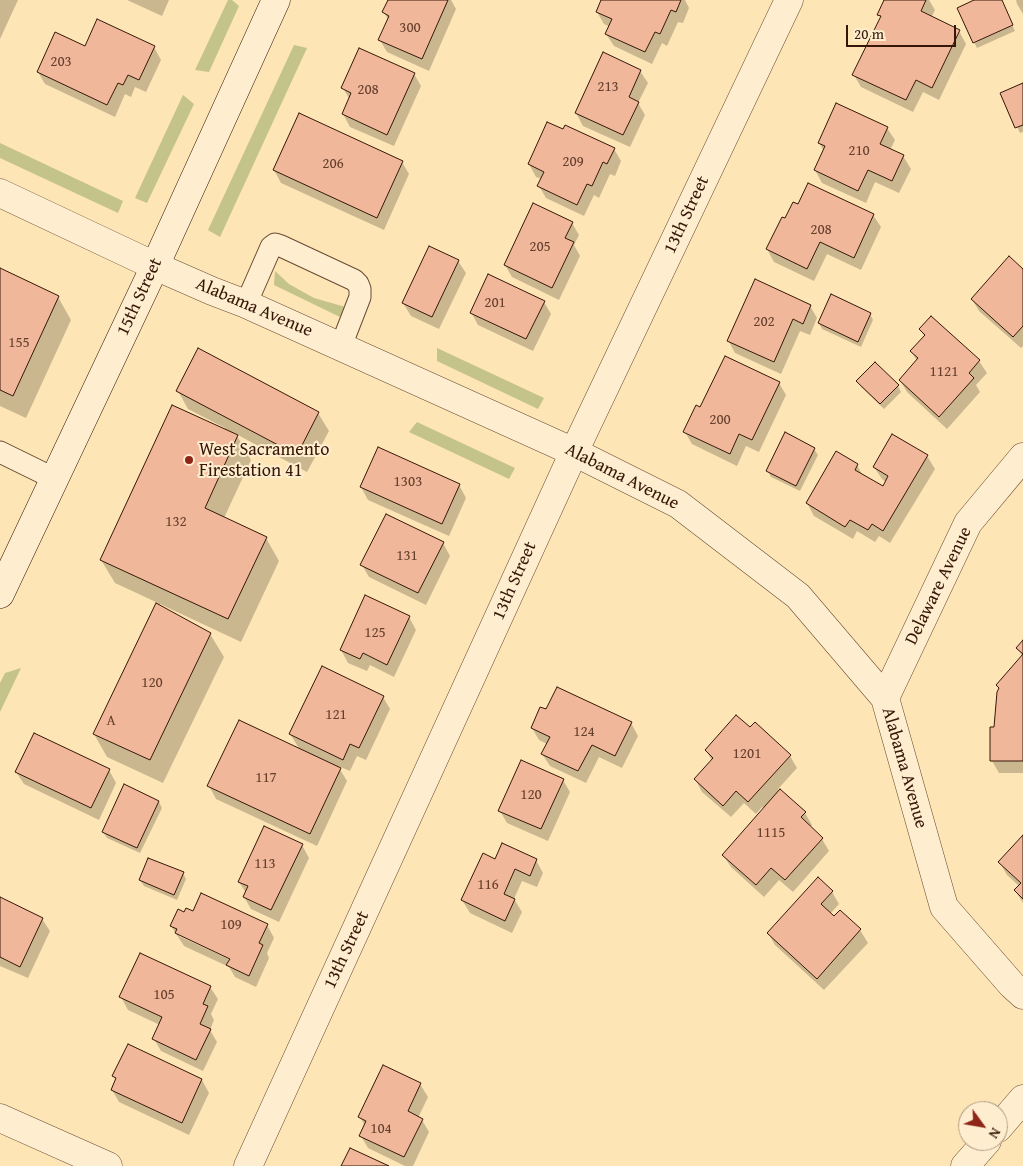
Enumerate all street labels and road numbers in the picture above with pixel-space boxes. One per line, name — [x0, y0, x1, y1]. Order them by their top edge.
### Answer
street label: 13th Street — [660, 173, 714, 257]
street label: 15th Street — [113, 255, 167, 339]
street label: Alabama Avenue — [192, 274, 316, 342]
street label: Alabama Avenue — [562, 439, 682, 515]
street label: Delaware Avenue — [901, 523, 977, 649]
street label: 13th Street — [488, 539, 542, 623]
street label: Alabama Avenue — [876, 705, 932, 831]
street label: 13th Street — [320, 908, 374, 992]

